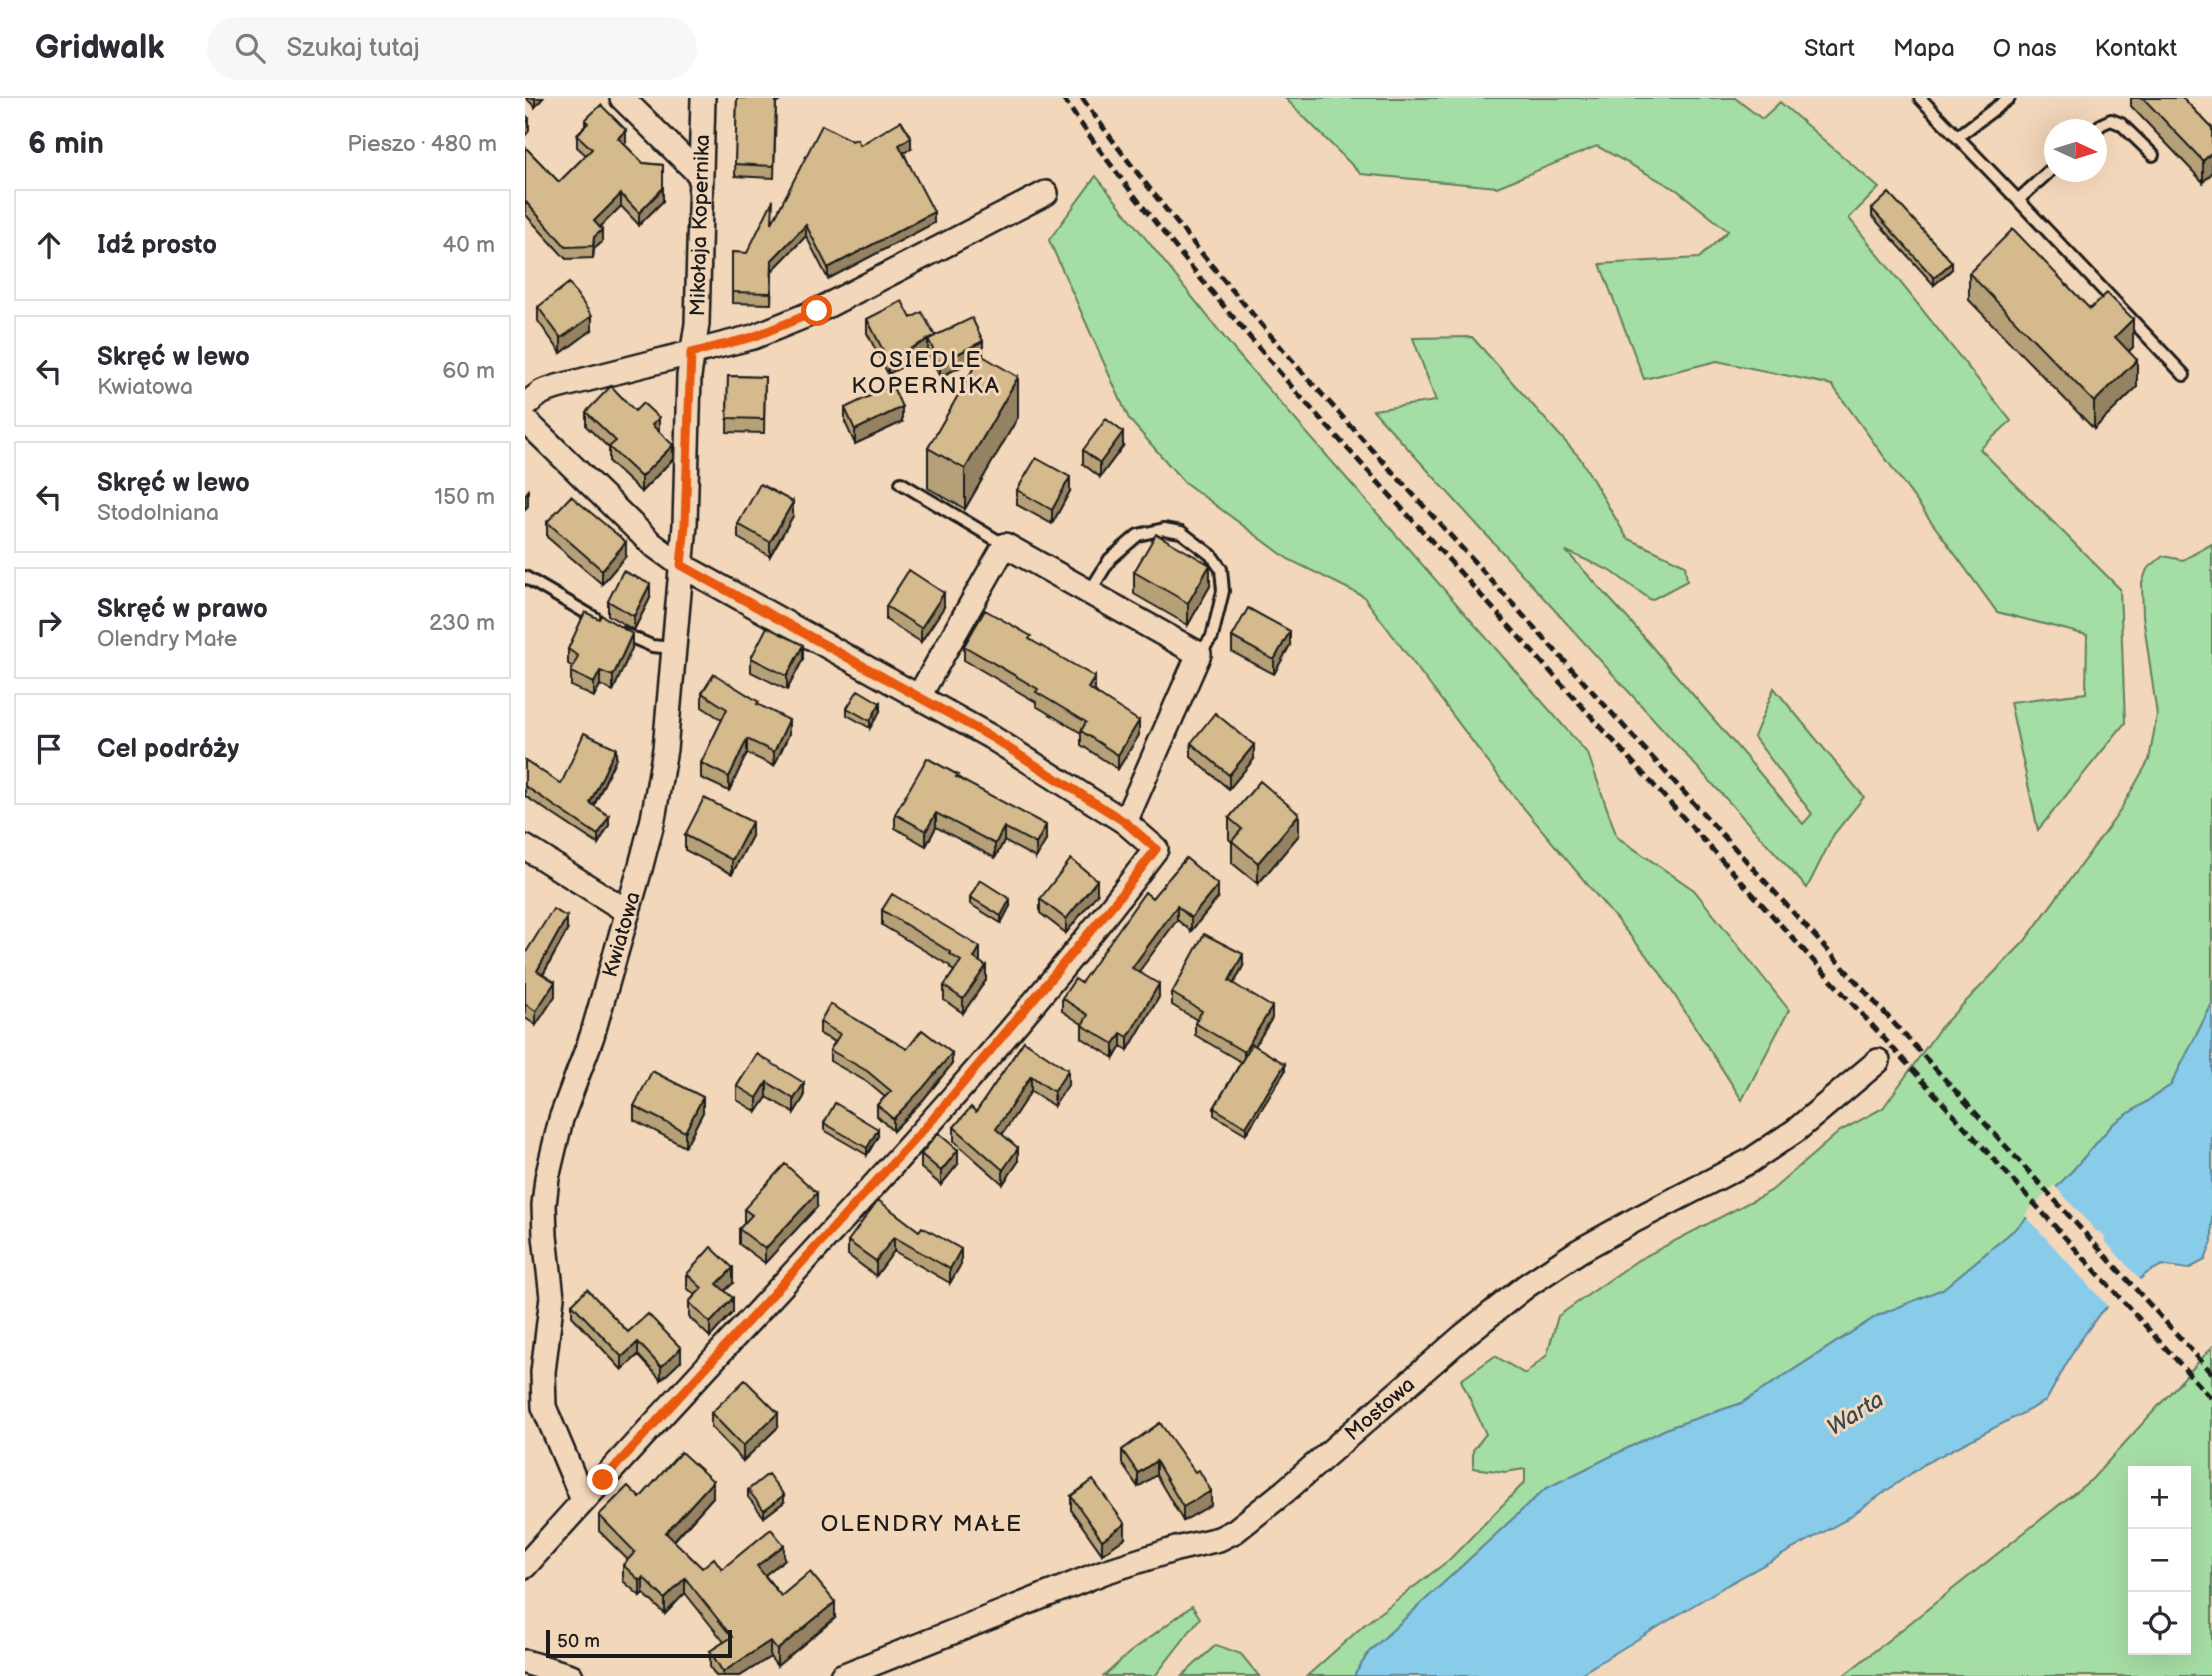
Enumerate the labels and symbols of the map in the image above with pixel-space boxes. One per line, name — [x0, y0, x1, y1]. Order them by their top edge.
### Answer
north arrow — [2044, 119, 2107, 182]
street label: Mikołaja Kopernika — [685, 134, 715, 317]
route start — [801, 295, 832, 326]
district label: OSIEDLE KOPERNIKA — [851, 346, 1001, 400]
street label: Kwiatowa — [598, 889, 646, 980]
street label: Mostowa — [1340, 1372, 1420, 1446]
water label: Warta — [1822, 1386, 1889, 1442]
route end — [587, 1464, 618, 1495]
district label: OLENDRY MAŁE — [821, 1510, 1023, 1538]
scale bar — [546, 1627, 731, 1659]

